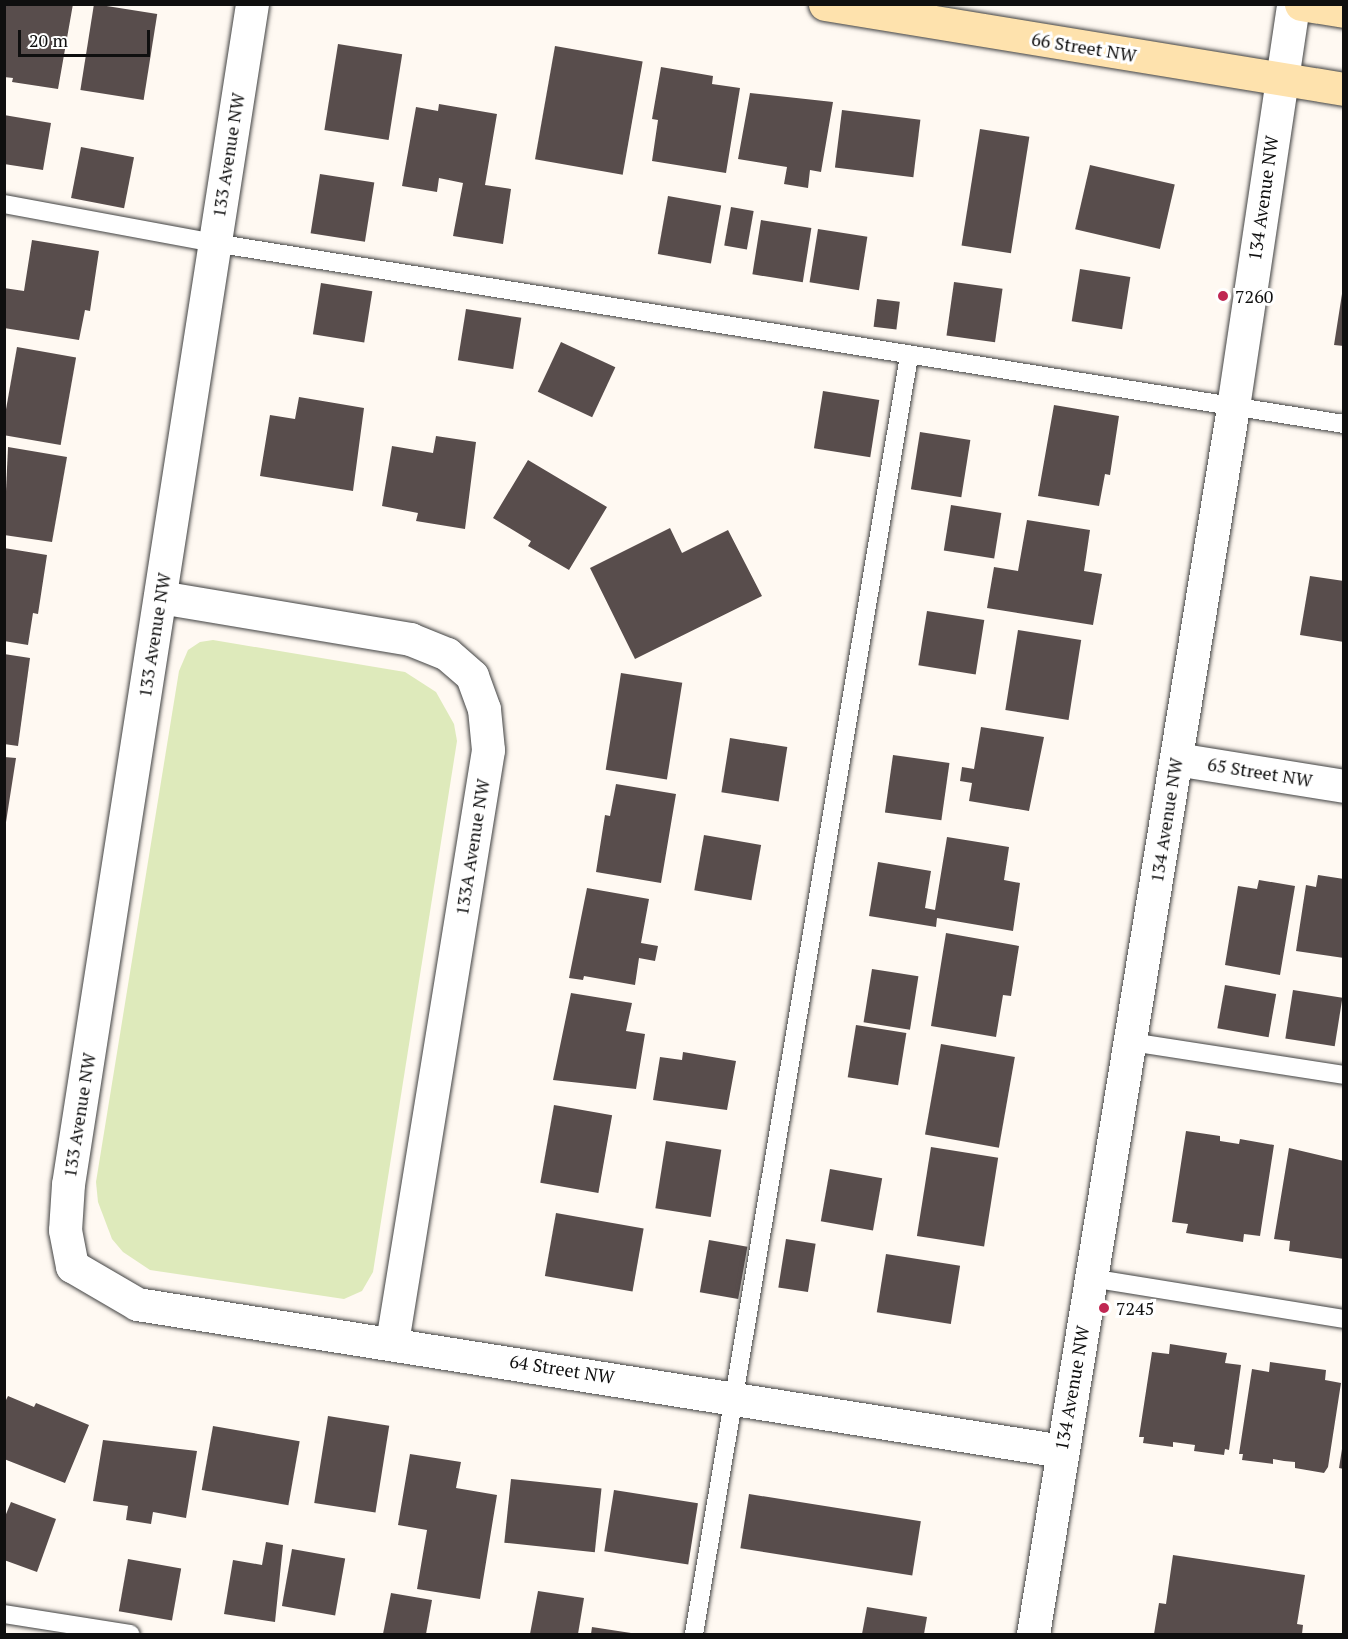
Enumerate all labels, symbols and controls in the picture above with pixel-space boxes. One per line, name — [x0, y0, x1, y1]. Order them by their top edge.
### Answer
scale bar — [21, 18, 153, 56]
text: 20 m — [29, 28, 68, 52]
street label: 66 Street NW — [1030, 28, 1138, 66]
street label: 133 Avenue NW — [207, 91, 249, 219]
street label: 134 Avenue NW — [1244, 134, 1282, 262]
place label: 7260 — [1235, 285, 1273, 307]
marker: 7260 — [1216, 289, 1230, 303]
street label: 133 Avenue NW — [133, 571, 175, 699]
street label: 65 Street NW — [1206, 753, 1314, 791]
street label: 134 Avenue NW — [1145, 756, 1187, 884]
street label: 133A Avenue NW — [450, 777, 494, 917]
street label: 133 Avenue NW — [58, 1051, 100, 1179]
place label: 7245 — [1116, 1297, 1154, 1319]
marker: 7245 — [1097, 1301, 1111, 1315]
street label: 134 Avenue NW — [1050, 1324, 1094, 1452]
street label: 64 Street NW — [508, 1350, 616, 1388]

